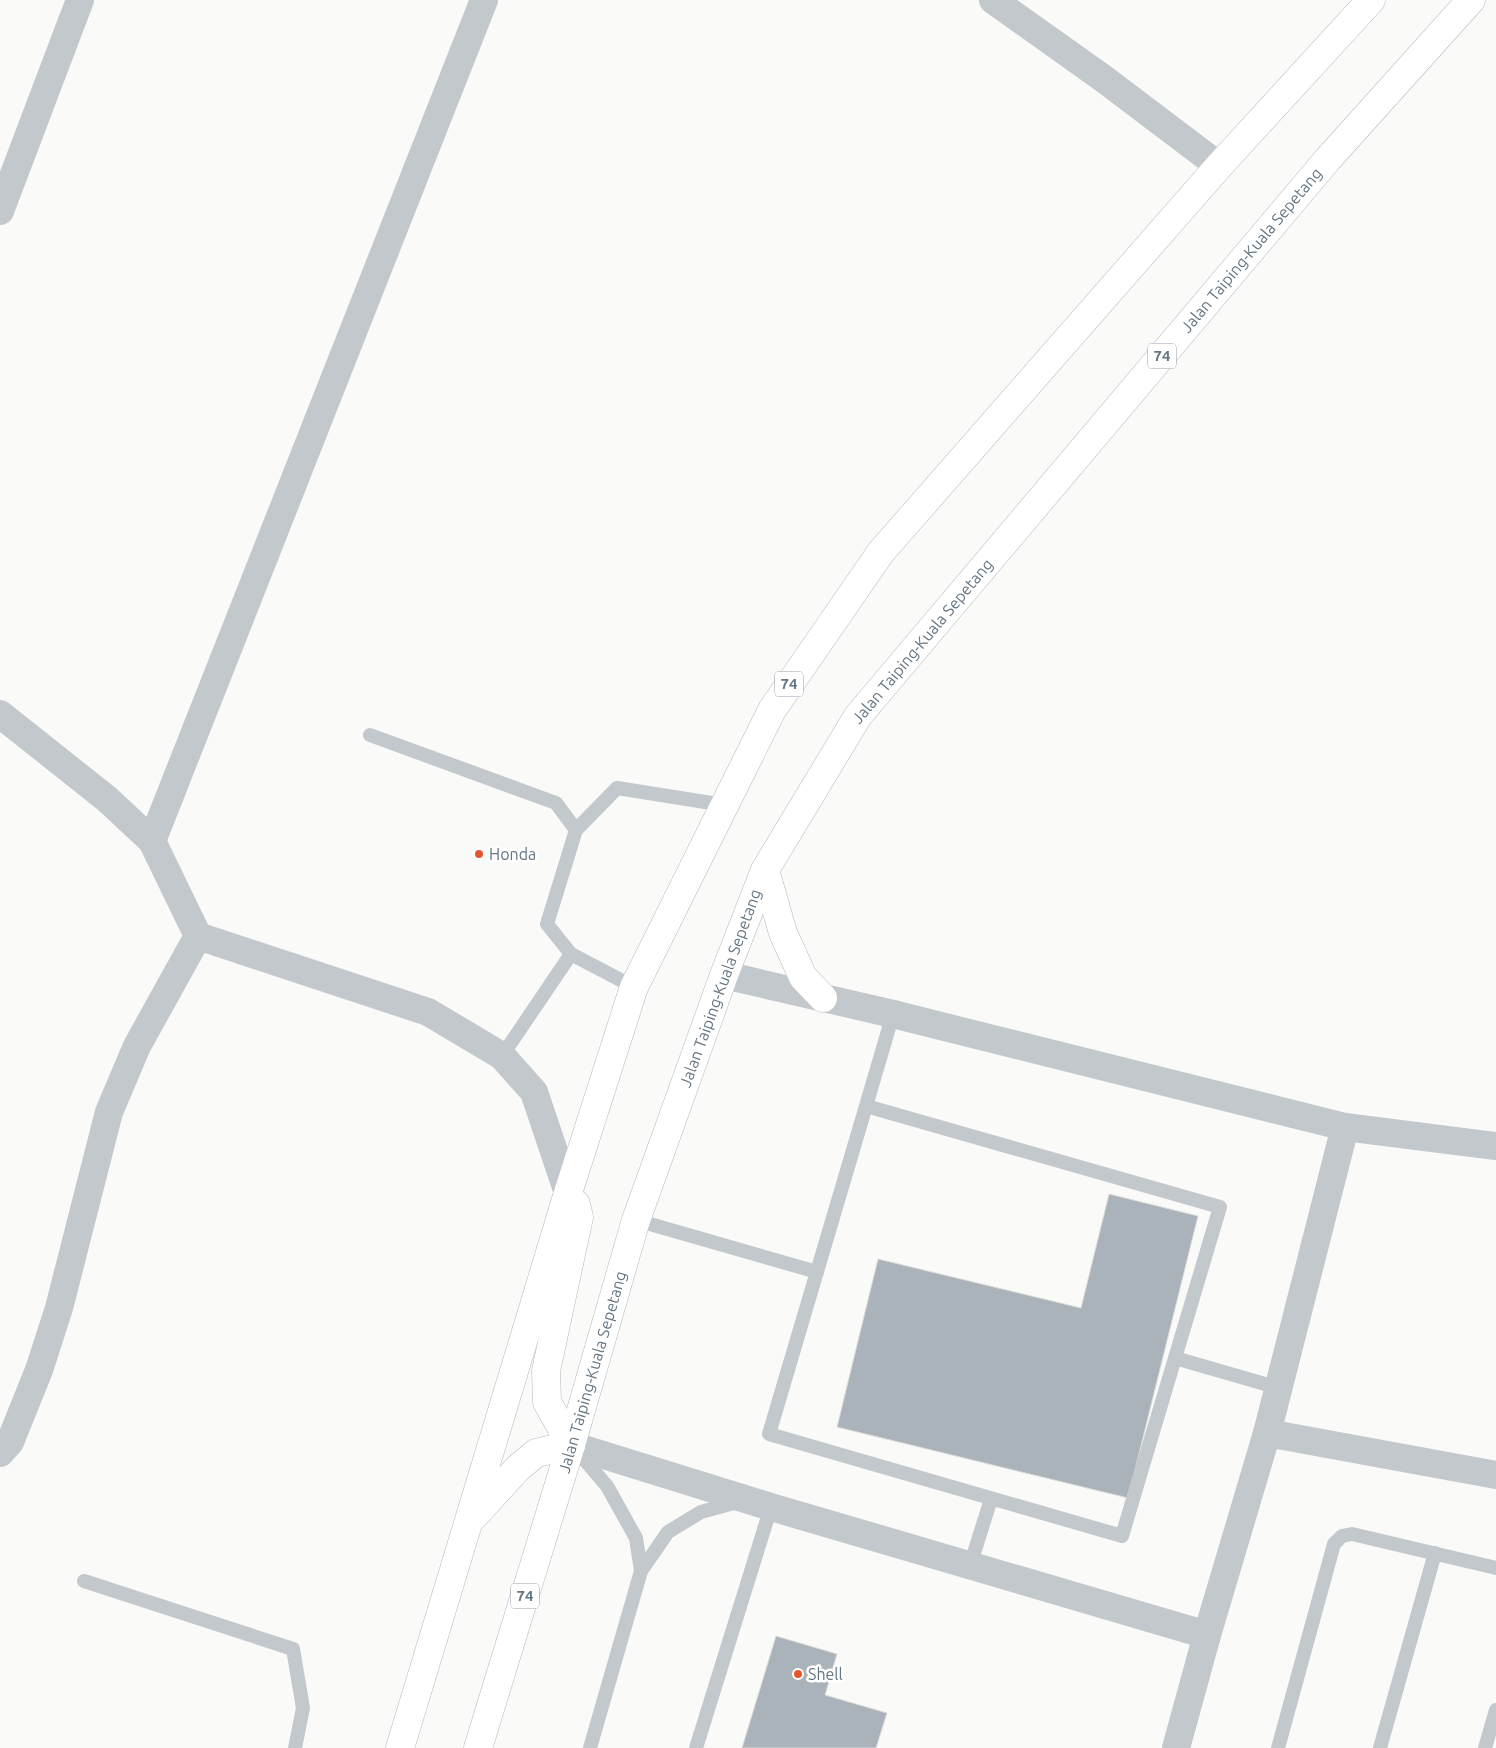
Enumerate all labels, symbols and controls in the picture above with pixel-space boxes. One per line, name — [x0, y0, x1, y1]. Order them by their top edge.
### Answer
street label: Jalan Taiping-Kuala Sepetang — [1177, 164, 1325, 336]
road number: 74 — [1148, 344, 1176, 368]
street label: Jalan Taiping-Kuala Sepetang — [848, 555, 996, 727]
road number: 74 — [775, 672, 803, 696]
place label: Honda — [489, 845, 536, 863]
marker: Honda — [473, 848, 485, 860]
street label: Jalan Taiping-Kuala Sepetang — [676, 887, 764, 1089]
street label: Jalan Taiping-Kuala Sepetang — [555, 1269, 629, 1475]
road number: 74 — [511, 1584, 539, 1608]
place label: Shell — [808, 1665, 843, 1683]
marker: Shell — [792, 1668, 804, 1680]

